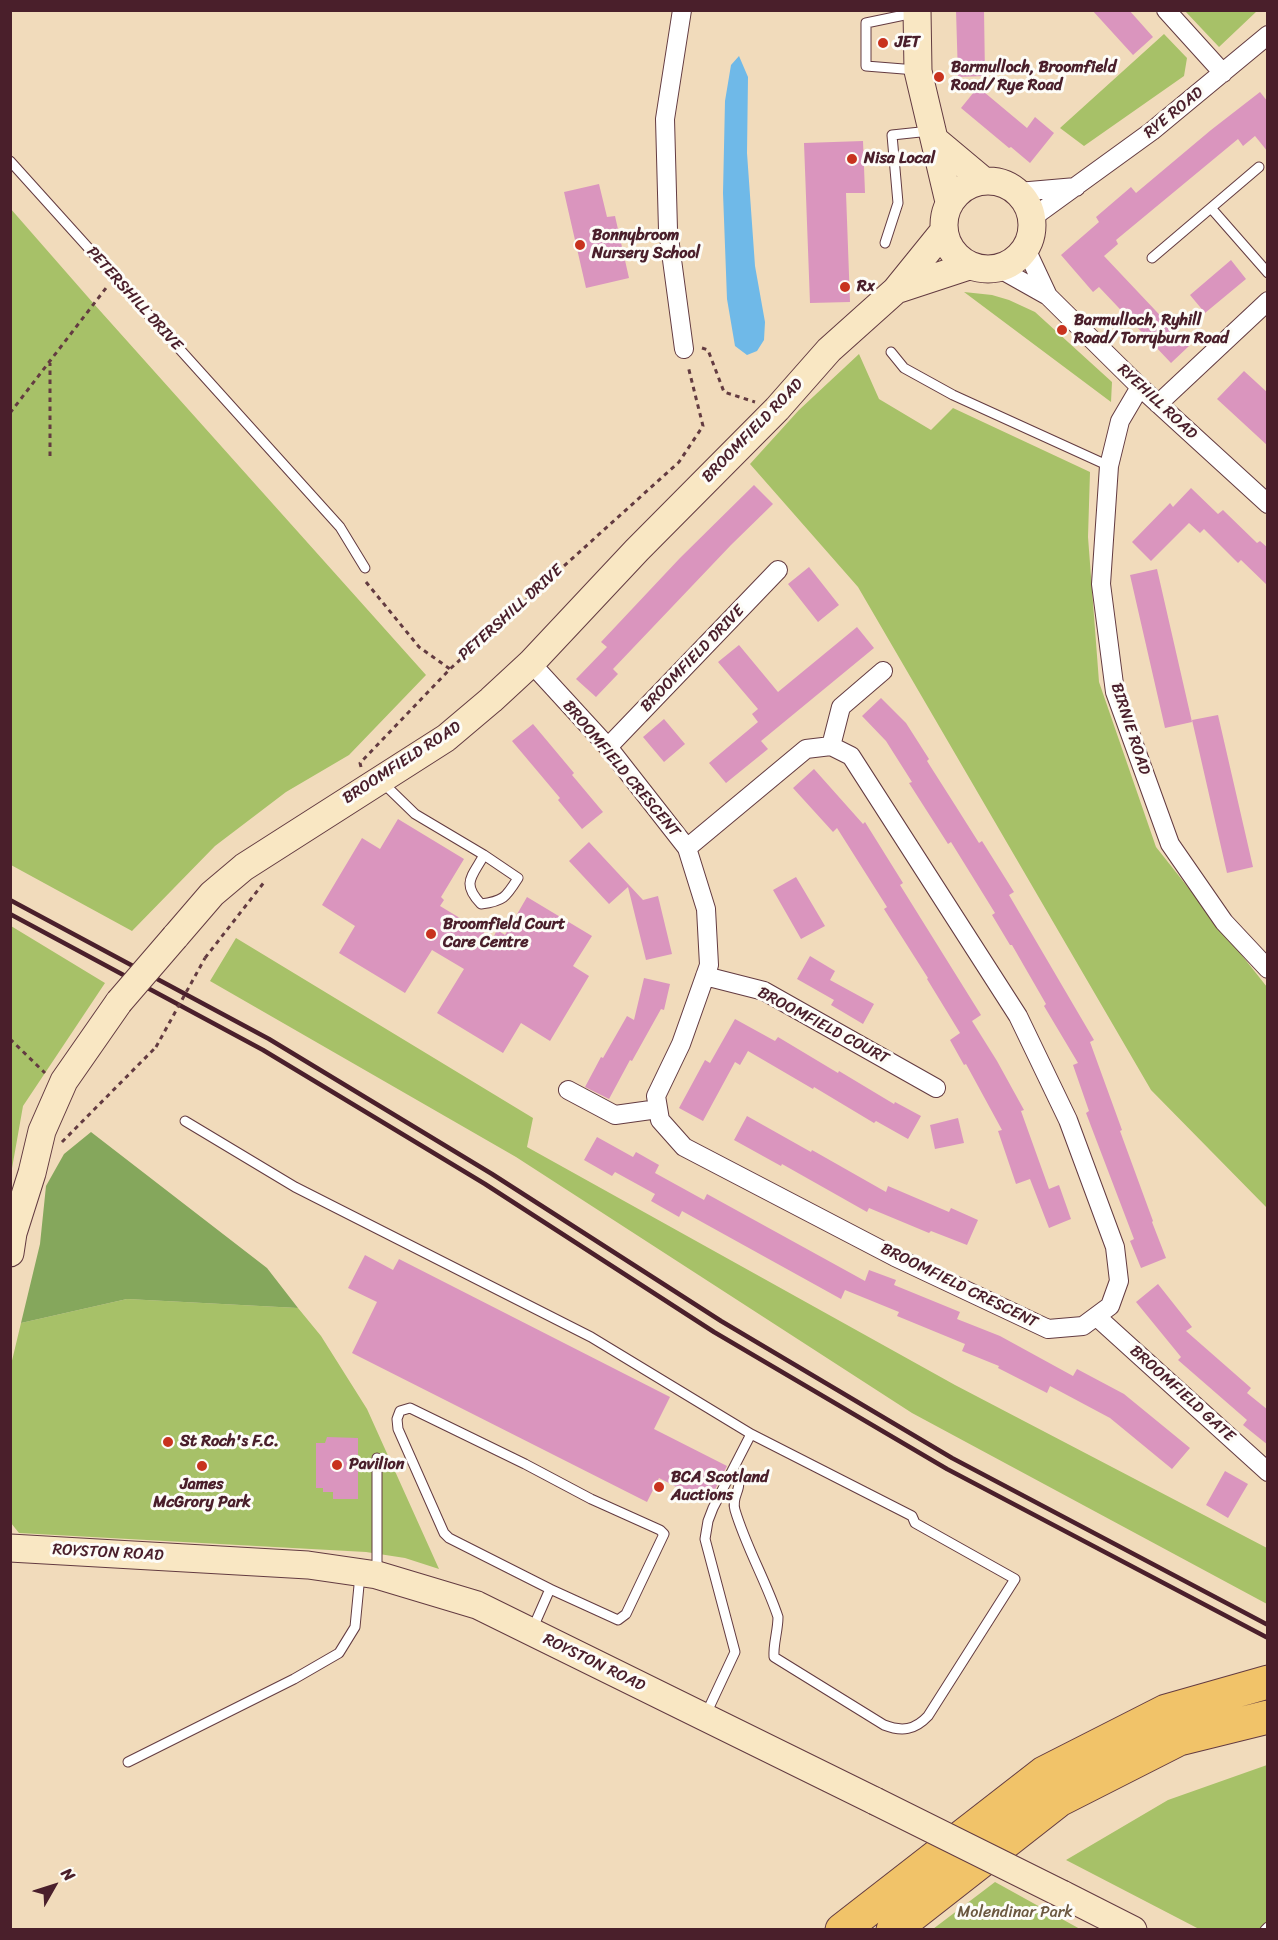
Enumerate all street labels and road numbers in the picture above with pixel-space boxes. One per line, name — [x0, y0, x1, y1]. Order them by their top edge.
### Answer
street label: RYE ROAD — [1140, 83, 1208, 143]
street label: PETERSHILL DRIVE — [82, 243, 186, 355]
street label: RYEHILL ROAD — [1113, 360, 1201, 444]
street label: BROOMFIELD ROAD — [698, 375, 808, 487]
street label: PETERSHILL DRIVE — [455, 561, 567, 665]
street label: BROOMFIELD DRIVE — [637, 602, 749, 716]
street label: BIRNIE ROAD — [1106, 681, 1154, 777]
street label: BROOMFIELD CRESCENT — [558, 697, 684, 841]
street label: BROOMFIELD ROAD — [339, 718, 465, 808]
street label: BROOMFIELD COURT — [754, 983, 892, 1069]
street label: BROOMFIELD CRESCENT — [877, 1240, 1041, 1332]
street label: BROOMFIELD GATE — [1125, 1342, 1239, 1446]
street label: ROYSTON ROAD — [52, 1541, 164, 1565]
street label: ROYSTON ROAD — [540, 1630, 648, 1696]

